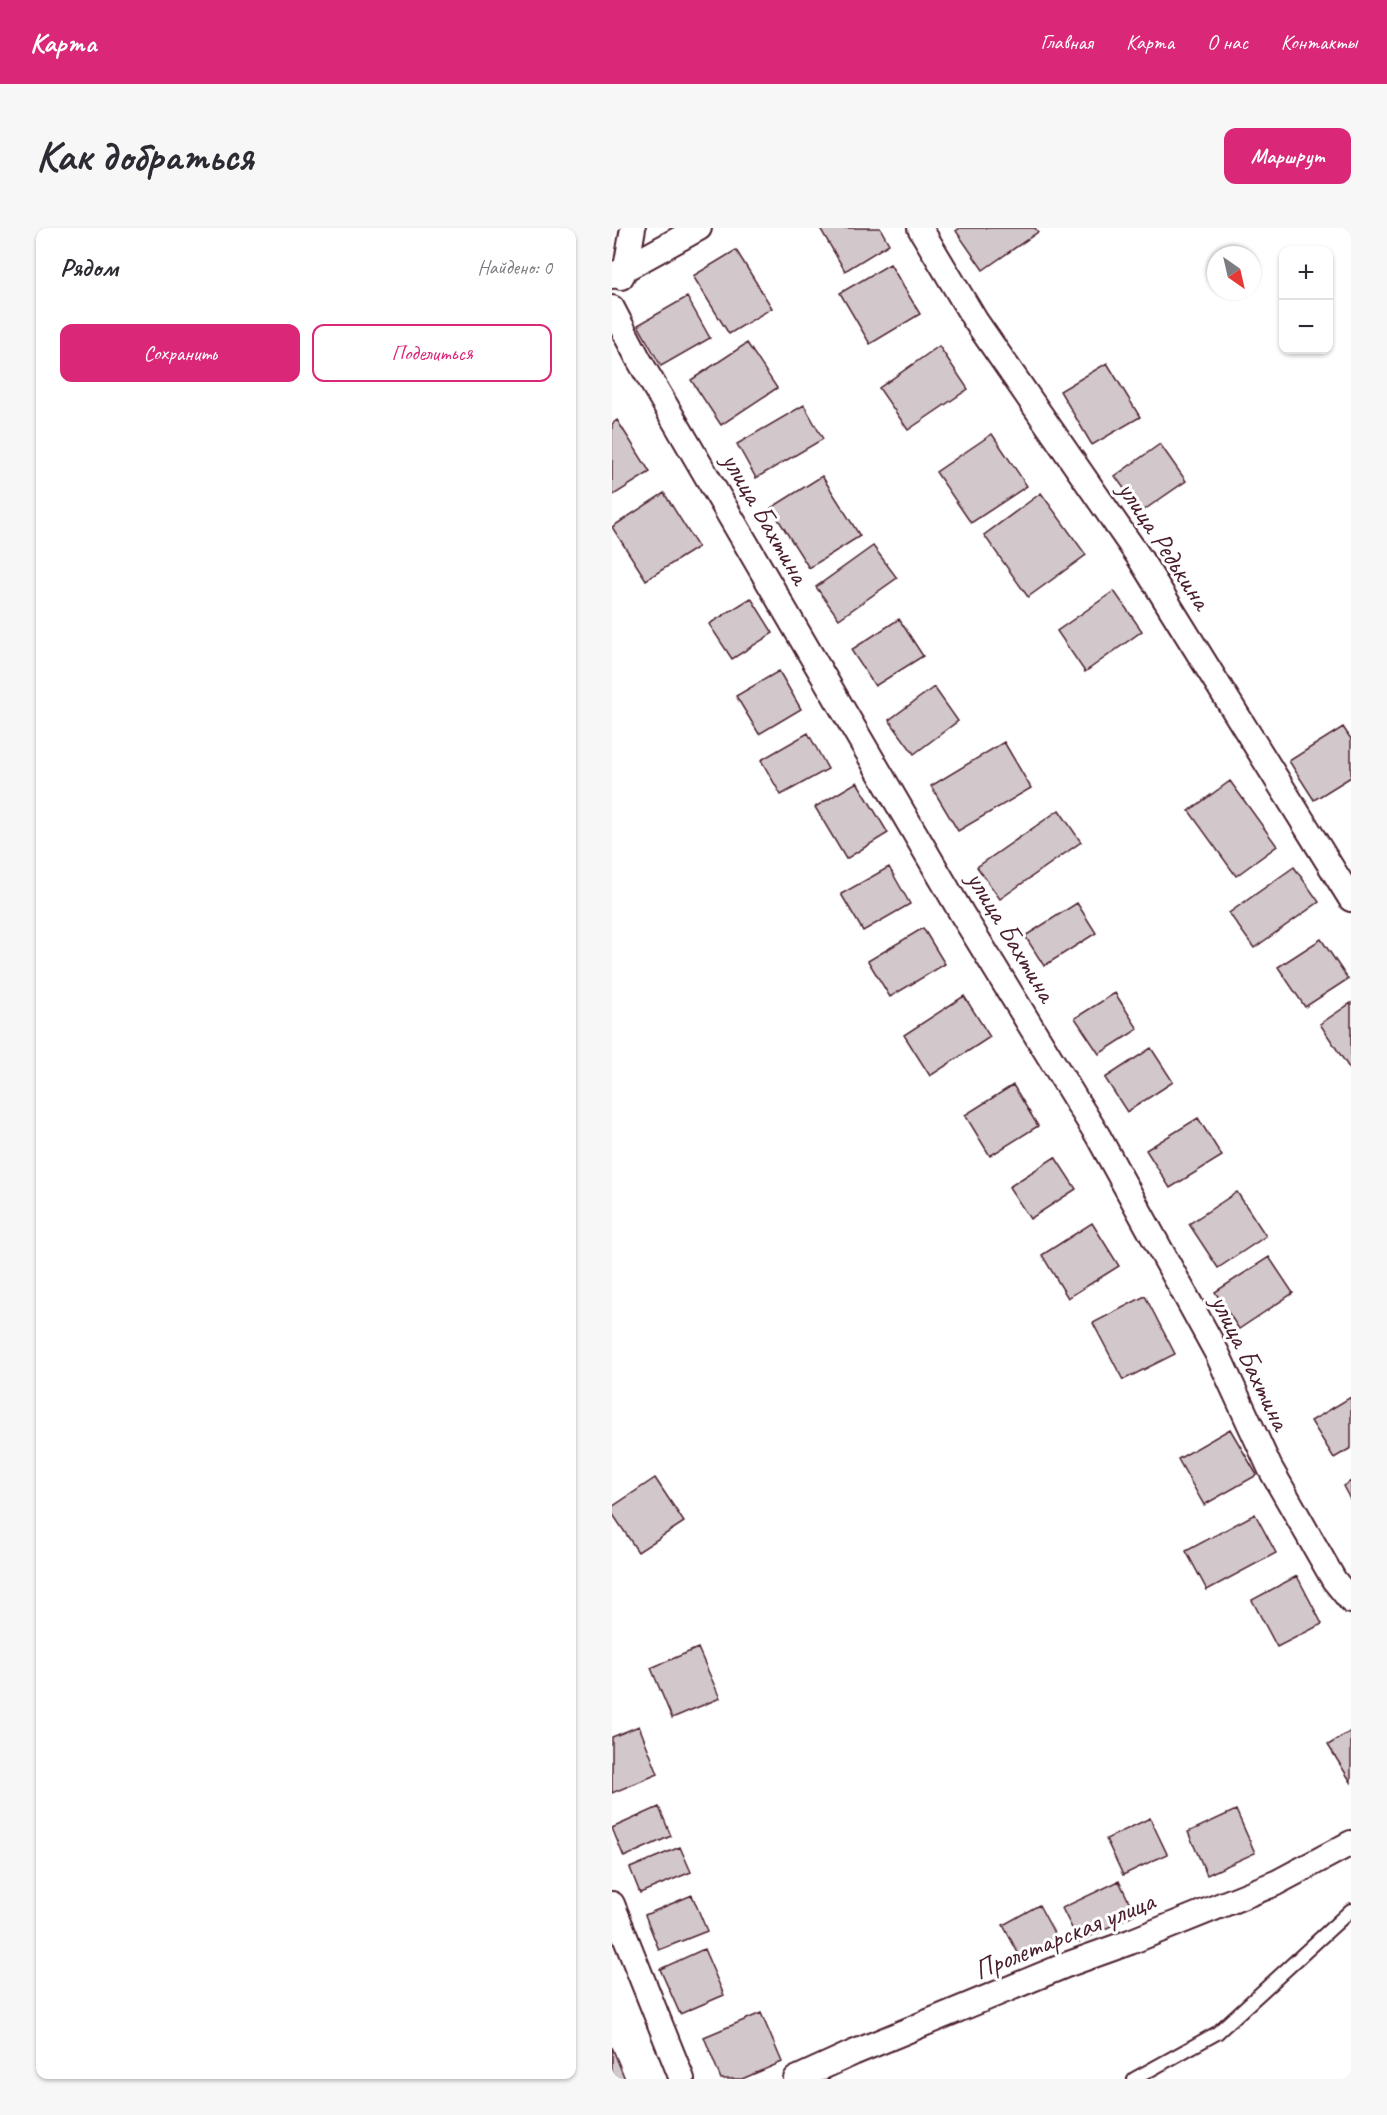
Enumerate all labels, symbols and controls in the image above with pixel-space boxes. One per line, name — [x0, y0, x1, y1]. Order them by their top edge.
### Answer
text: Карта — [30, 25, 97, 60]
text: Главная — [1040, 29, 1093, 55]
text: Карта — [1126, 29, 1174, 55]
text: О нас — [1207, 29, 1248, 55]
text: Контакты — [1281, 29, 1357, 55]
button: Маршрут — [1224, 128, 1351, 184]
text: Как добраться — [36, 130, 253, 183]
north arrow — [1207, 246, 1261, 300]
map controls — [1279, 246, 1333, 354]
button: + — [1279, 246, 1333, 300]
text: Рядом — [60, 251, 118, 284]
text: Найдено: 0 — [477, 255, 552, 280]
button: − — [1279, 300, 1333, 354]
button: Сохранить — [60, 324, 300, 382]
button: Поделиться — [312, 324, 552, 382]
street label: улица Бахтина — [713, 444, 819, 592]
street label: улица Редькина — [1109, 473, 1221, 618]
street label: улица Бахтина — [958, 863, 1066, 1010]
street label: улица Бахтина — [1202, 1287, 1300, 1438]
street label: Пролетарская улица — [969, 1882, 1161, 1987]

